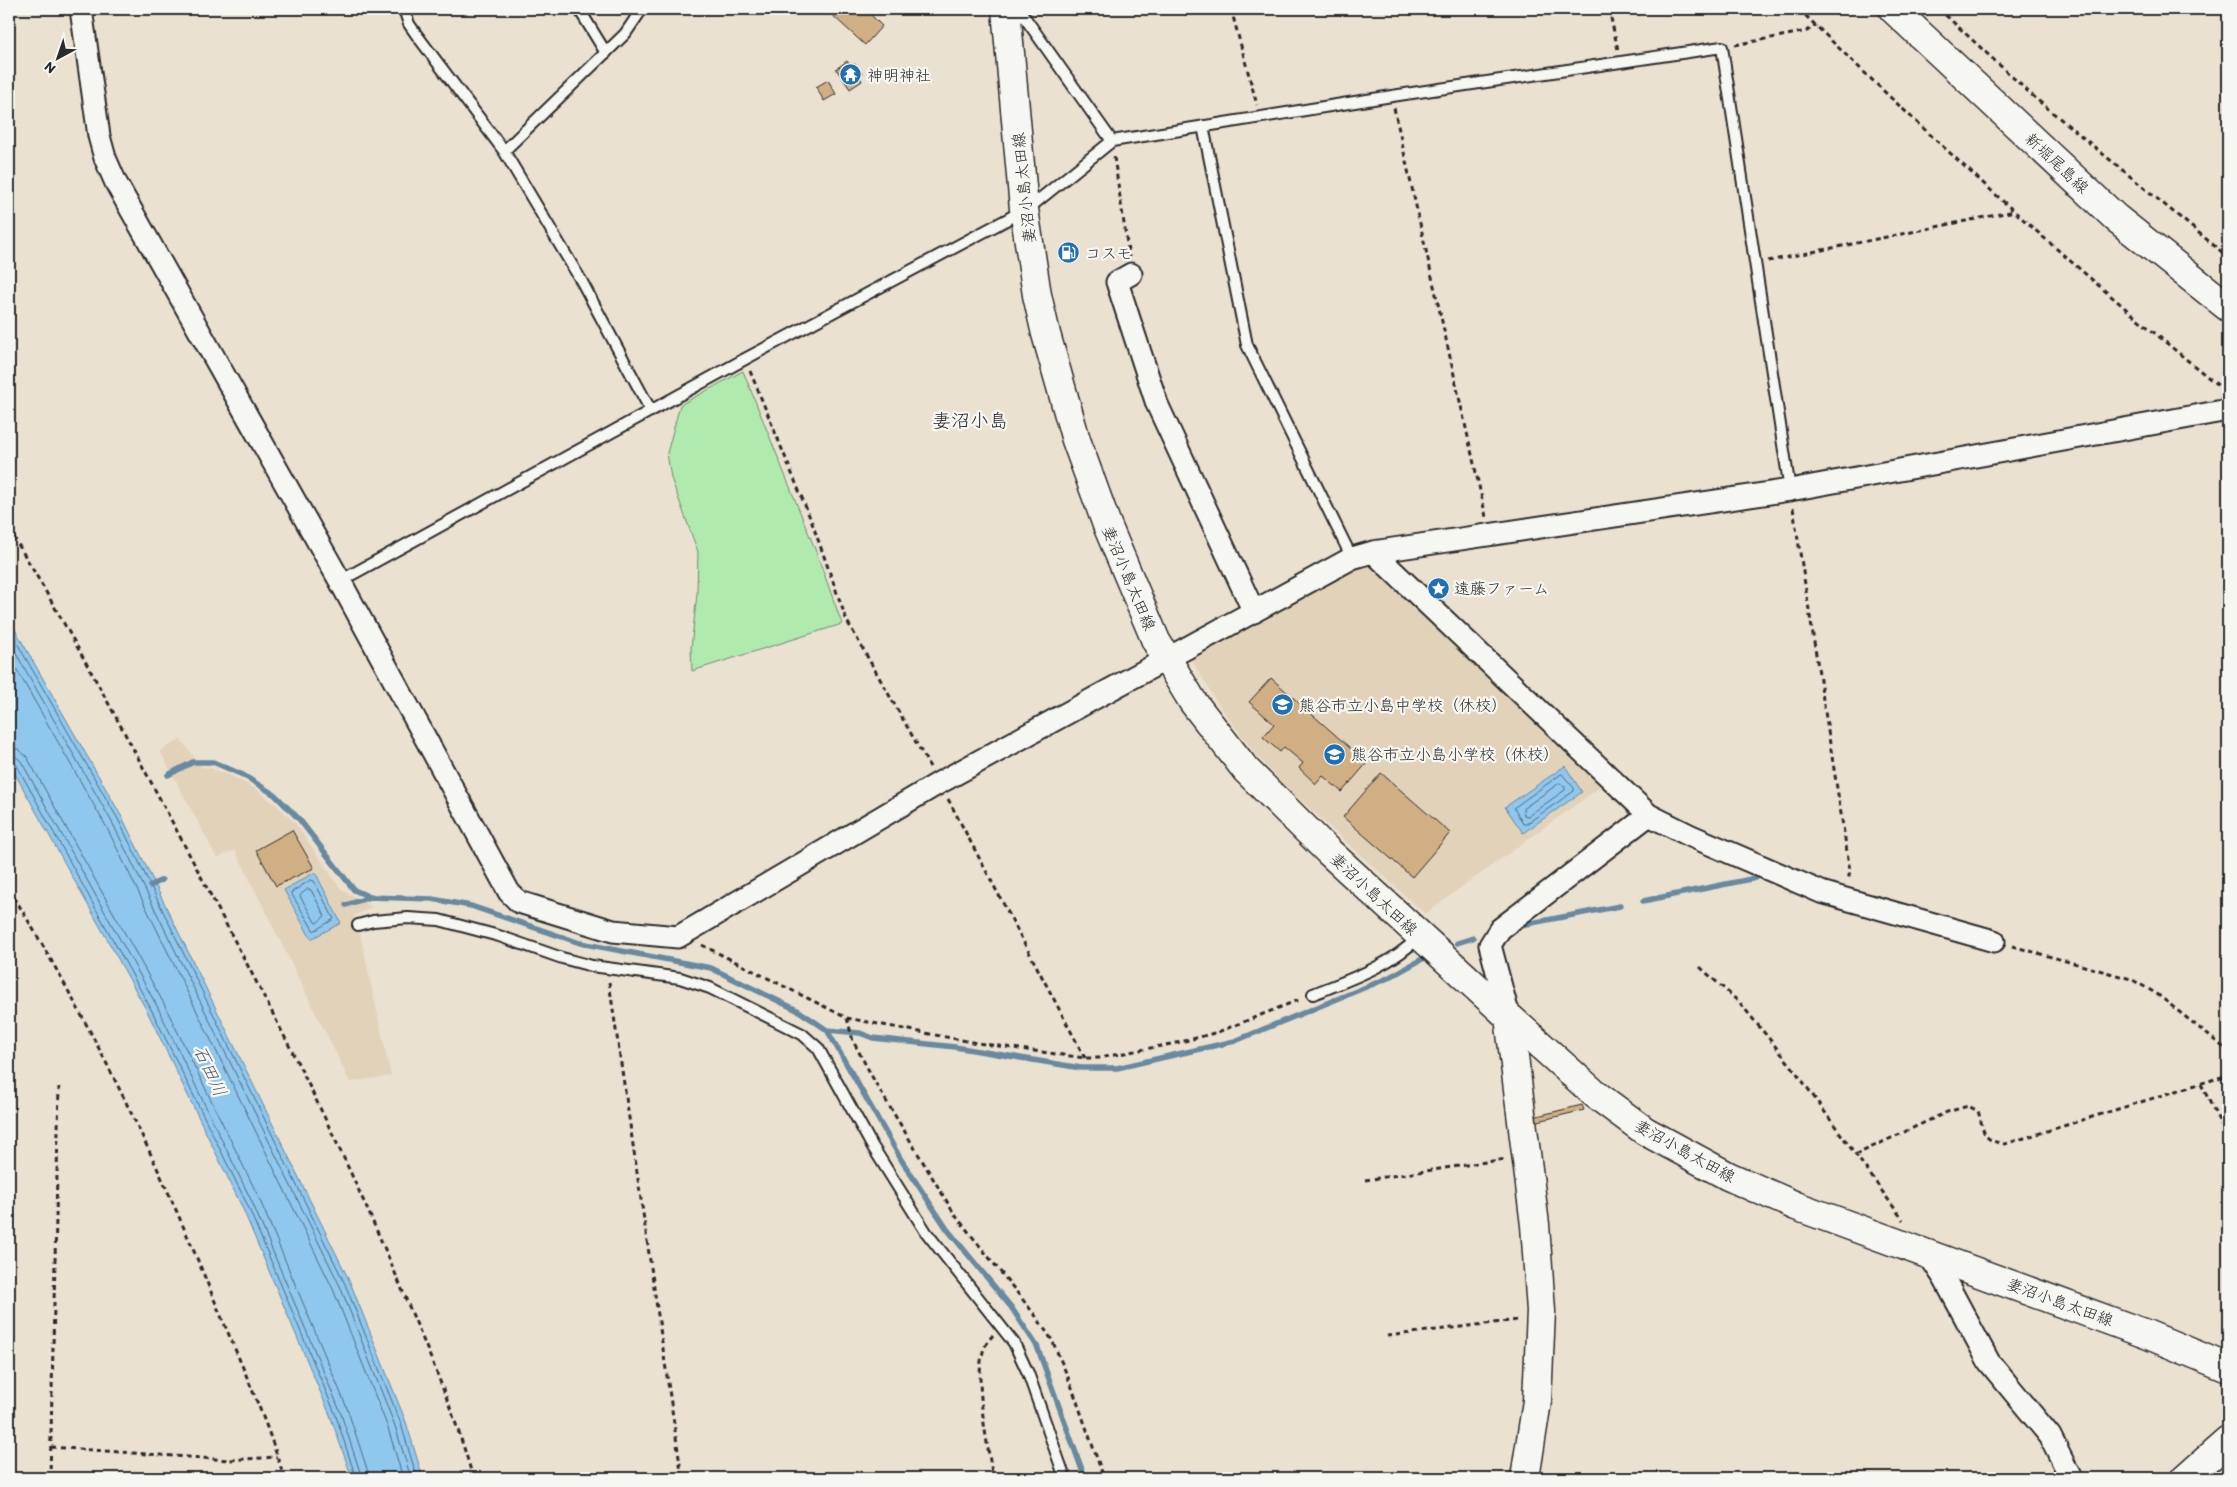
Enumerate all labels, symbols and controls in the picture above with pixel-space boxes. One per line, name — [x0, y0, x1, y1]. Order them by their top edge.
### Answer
north arrow — [32, 32, 82, 82]
text: N — [41, 58, 59, 77]
temple icon: 神明神社 — [839, 63, 863, 87]
place label: 神明神社 — [867, 66, 931, 85]
street label: 新堀尾島線 — [2021, 129, 2093, 197]
street label: 妻沼小島太田線 — [1009, 131, 1039, 245]
fuel station icon: コスモ — [1057, 241, 1081, 265]
place label: コスモ — [1085, 244, 1132, 263]
district label: 妻沼小島 — [932, 409, 1008, 432]
street label: 妻沼小島太田線 — [1098, 523, 1160, 633]
place icon: 遠藤ファーム — [1426, 576, 1450, 600]
place label: 遠藤ファーム — [1454, 579, 1549, 598]
school or university icon: 熊谷市立小島中学校（休校） — [1271, 693, 1295, 717]
place label: 熊谷市立小島中学校（休校） — [1299, 696, 1507, 715]
school or university icon: 熊谷市立小島小学校（休校） — [1323, 742, 1347, 766]
place label: 熊谷市立小島小学校（休校） — [1351, 745, 1559, 764]
street label: 妻沼小島太田線 — [1327, 849, 1421, 939]
water label: 石田川 — [189, 1042, 231, 1100]
street label: 妻沼小島太田線 — [1631, 1116, 1739, 1186]
street label: 妻沼小島太田線 — [2004, 1274, 2116, 1330]

